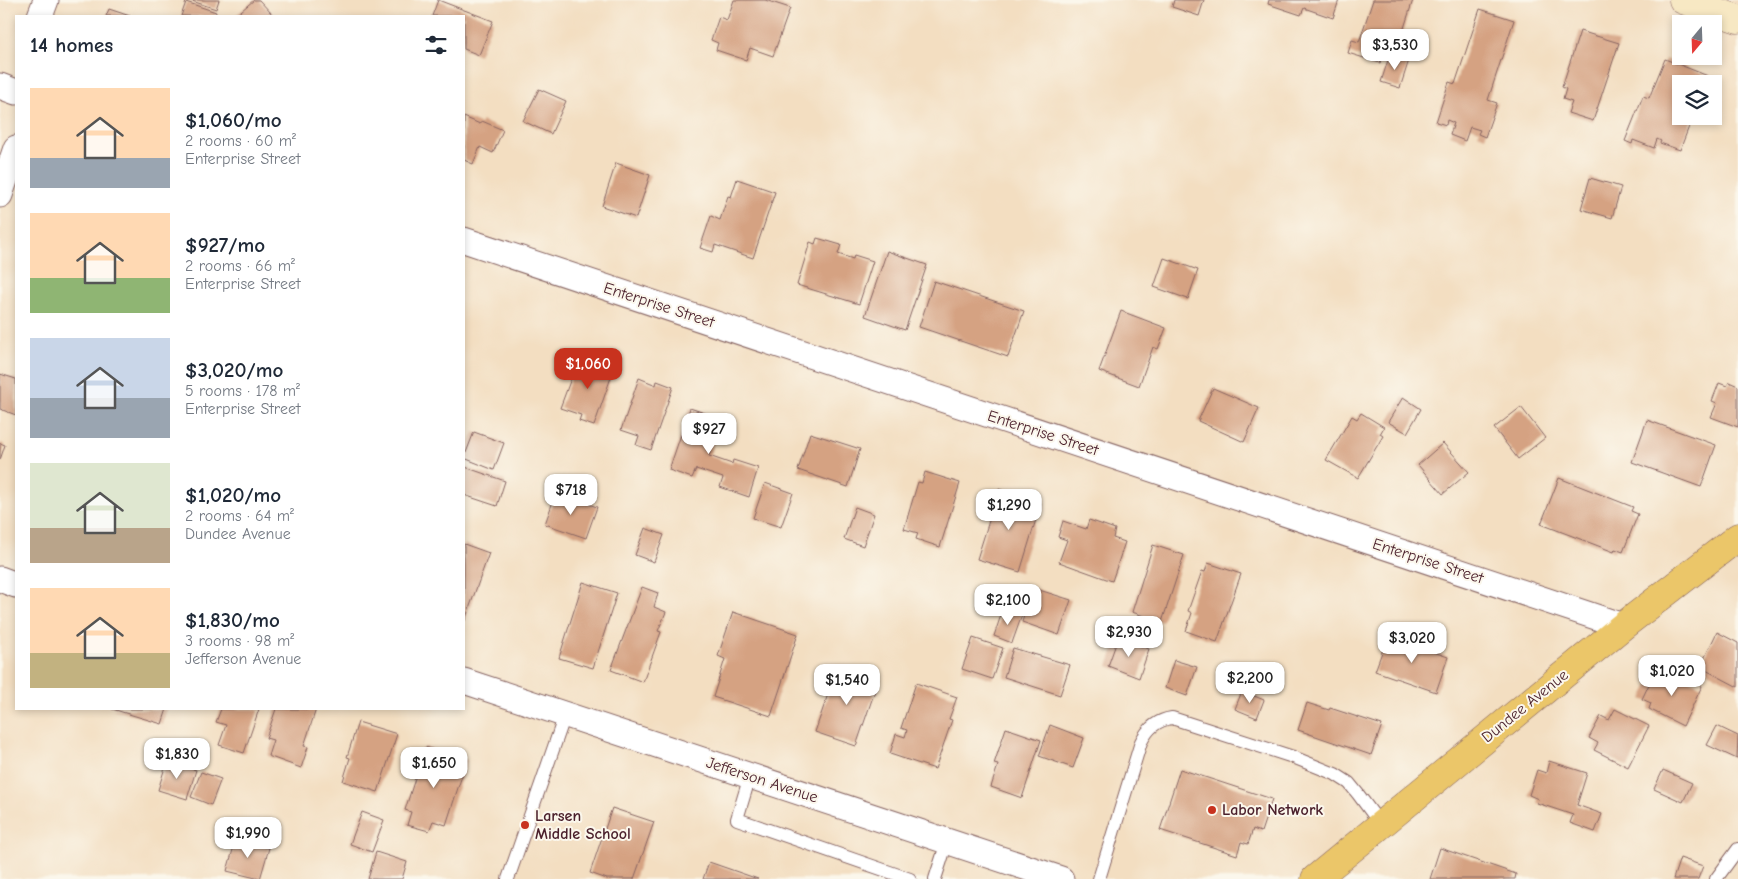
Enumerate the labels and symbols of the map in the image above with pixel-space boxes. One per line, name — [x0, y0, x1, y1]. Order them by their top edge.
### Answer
north arrow — [1672, 15, 1722, 65]
pin: $3,530 — [1354, 28, 1436, 71]
street label: Enterprise Street — [601, 279, 717, 332]
pin: $1,060 — [547, 348, 629, 390]
street label: Enterprise Street — [985, 407, 1101, 460]
pin: $927 — [679, 412, 739, 455]
pin: $718 — [541, 474, 601, 516]
pin: $1,290 — [968, 488, 1050, 531]
street label: Enterprise Street — [1370, 535, 1486, 588]
pin: $2,100 — [967, 584, 1049, 626]
pin: $2,930 — [1088, 616, 1170, 658]
pin: $3,020 — [1371, 622, 1453, 664]
pin: $1,020 — [1631, 654, 1713, 697]
pin: $2,200 — [1209, 662, 1291, 704]
pin: $1,540 — [806, 664, 888, 706]
street label: Dundee Avenue — [1478, 666, 1572, 746]
pin: $1,830 — [136, 738, 218, 780]
pin: $1,650 — [393, 746, 475, 789]
street label: Jefferson Avenue — [704, 753, 820, 807]
place label: Labor Network — [1222, 801, 1323, 819]
marker: Labor Network — [1206, 804, 1218, 816]
place label: Larsen Middle School — [535, 807, 631, 843]
pin: $1,990 — [207, 816, 289, 859]
marker: Larsen Middle School — [519, 819, 531, 831]

